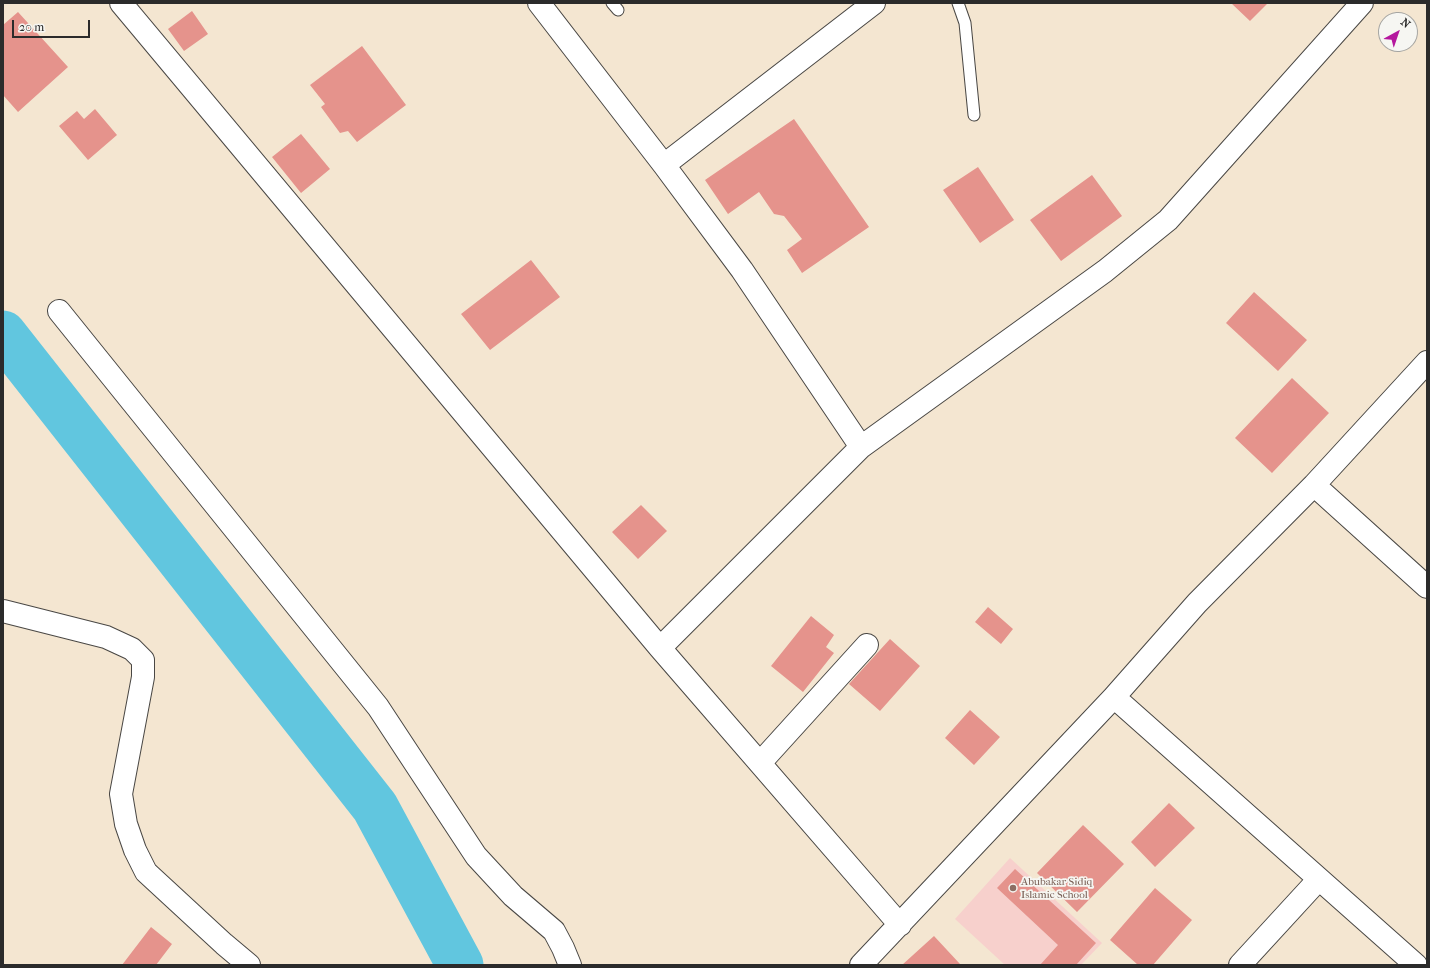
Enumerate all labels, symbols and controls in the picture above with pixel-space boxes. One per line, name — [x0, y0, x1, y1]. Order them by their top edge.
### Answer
scale bar — [14, 12, 92, 38]
north arrow — [1378, 12, 1418, 52]
text: N — [1398, 16, 1413, 31]
text: 20 m — [19, 20, 44, 34]
place label: Abubakar Sidiq Islamic School — [1021, 875, 1092, 901]
marker: Abubakar Sidiq Islamic School — [1008, 883, 1018, 893]

